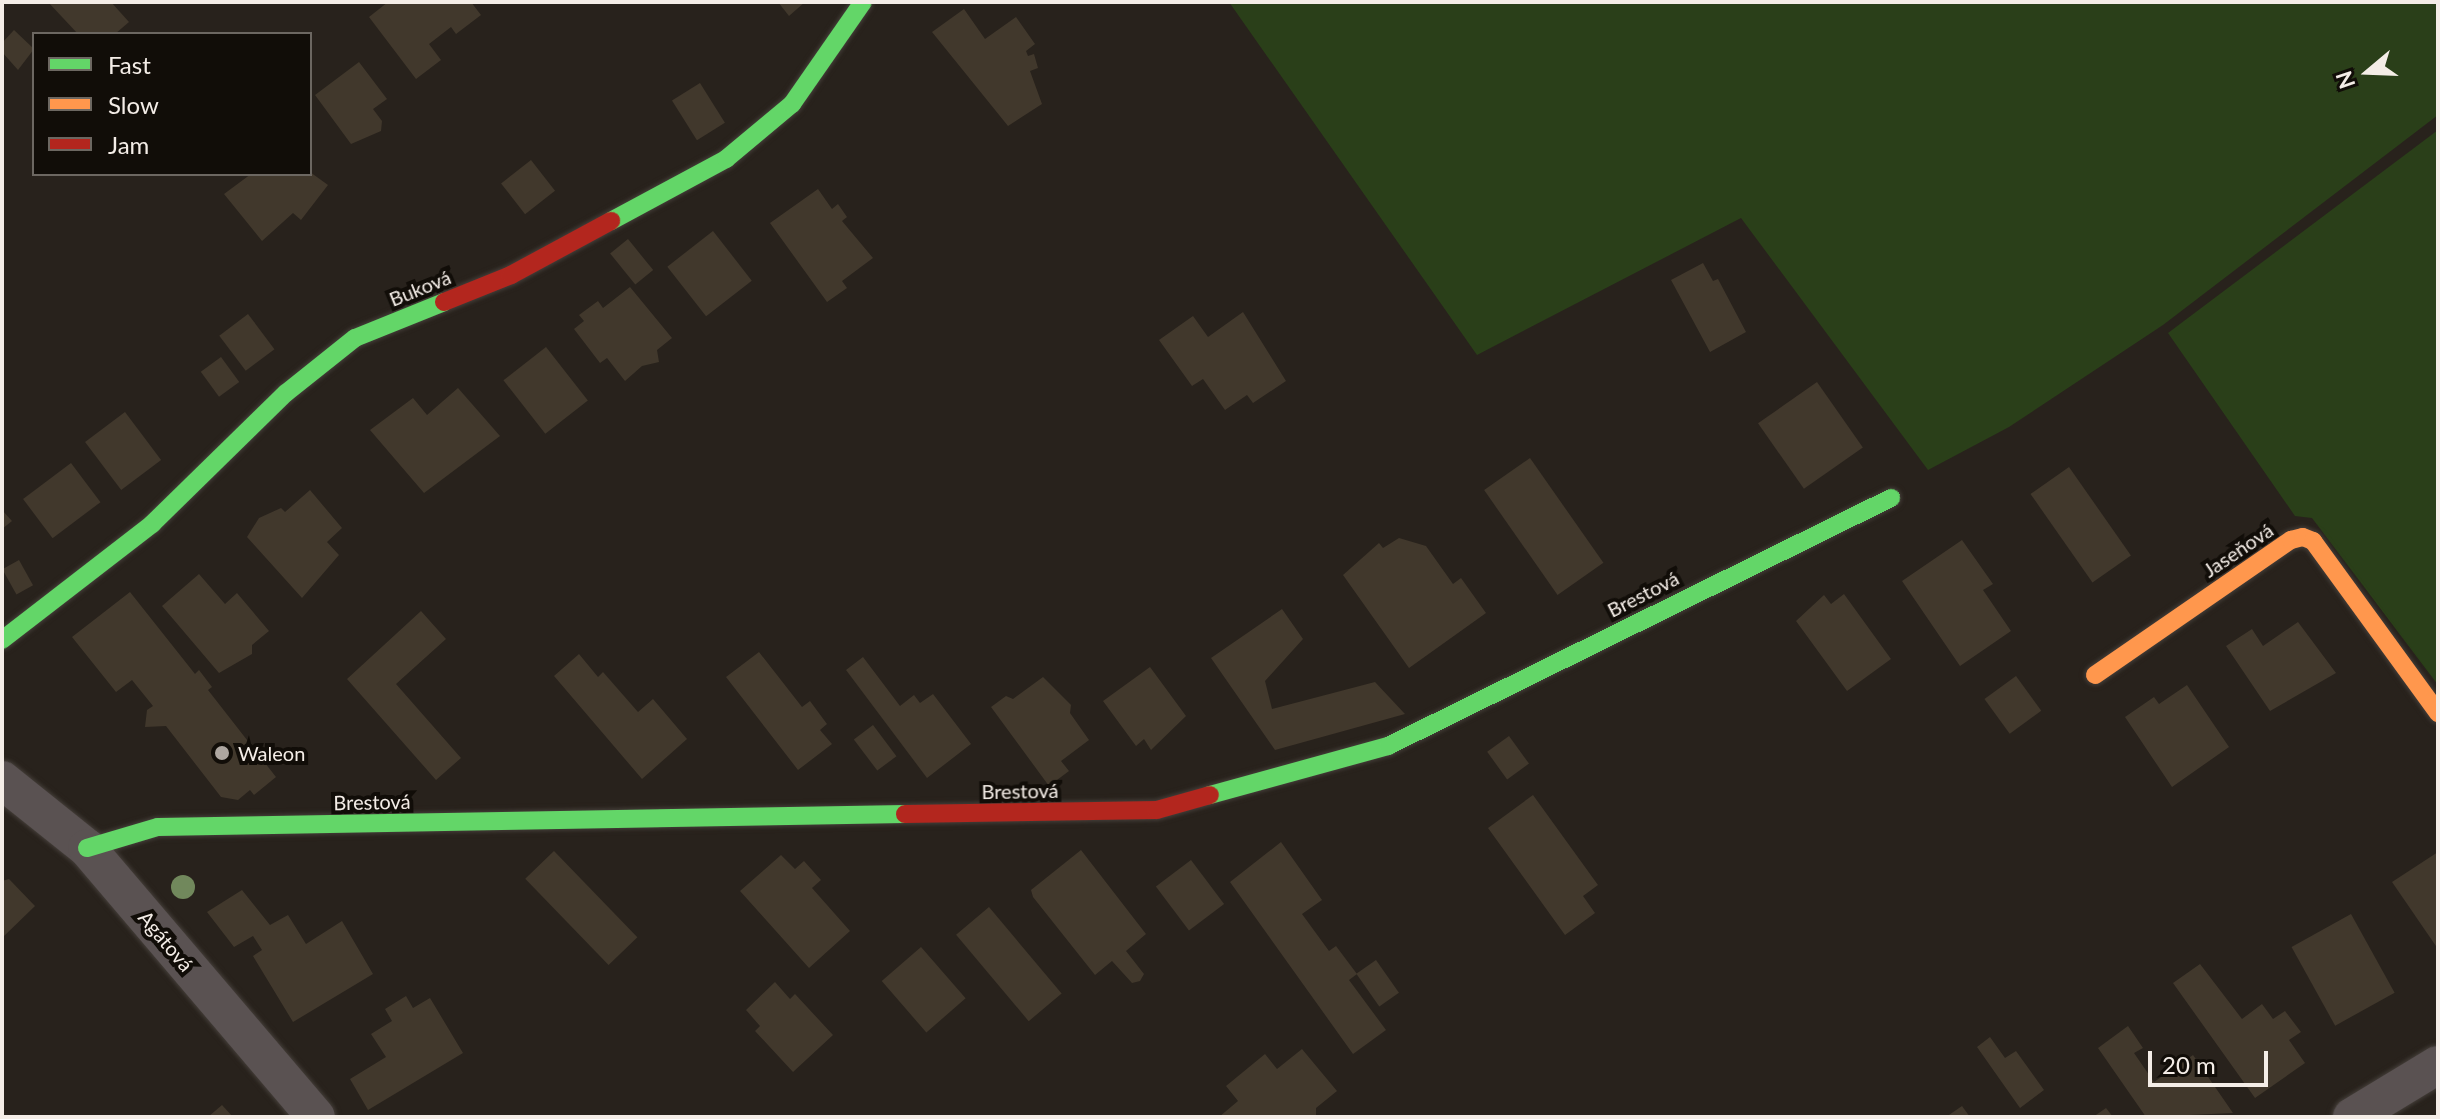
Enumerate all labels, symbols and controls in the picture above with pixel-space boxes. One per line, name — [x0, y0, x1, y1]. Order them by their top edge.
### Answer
legend — [32, 32, 312, 176]
north arrow — [2328, 32, 2408, 112]
text: Fast — [108, 50, 151, 79]
text: N — [2329, 68, 2360, 92]
text: Slow — [108, 90, 159, 119]
text: Jam — [108, 130, 149, 159]
street label: Buková — [386, 265, 454, 311]
street label: Jaseňová — [2198, 518, 2278, 582]
street label: Brestová — [1603, 566, 1683, 622]
place label: Waleon — [238, 741, 305, 765]
marker: Waleon — [213, 744, 231, 762]
street label: Brestová — [981, 778, 1059, 804]
street label: Brestová — [333, 789, 411, 815]
street label: Agátová — [134, 906, 198, 976]
scale bar — [2152, 1035, 2272, 1085]
text: 20 m — [2162, 1050, 2216, 1079]

